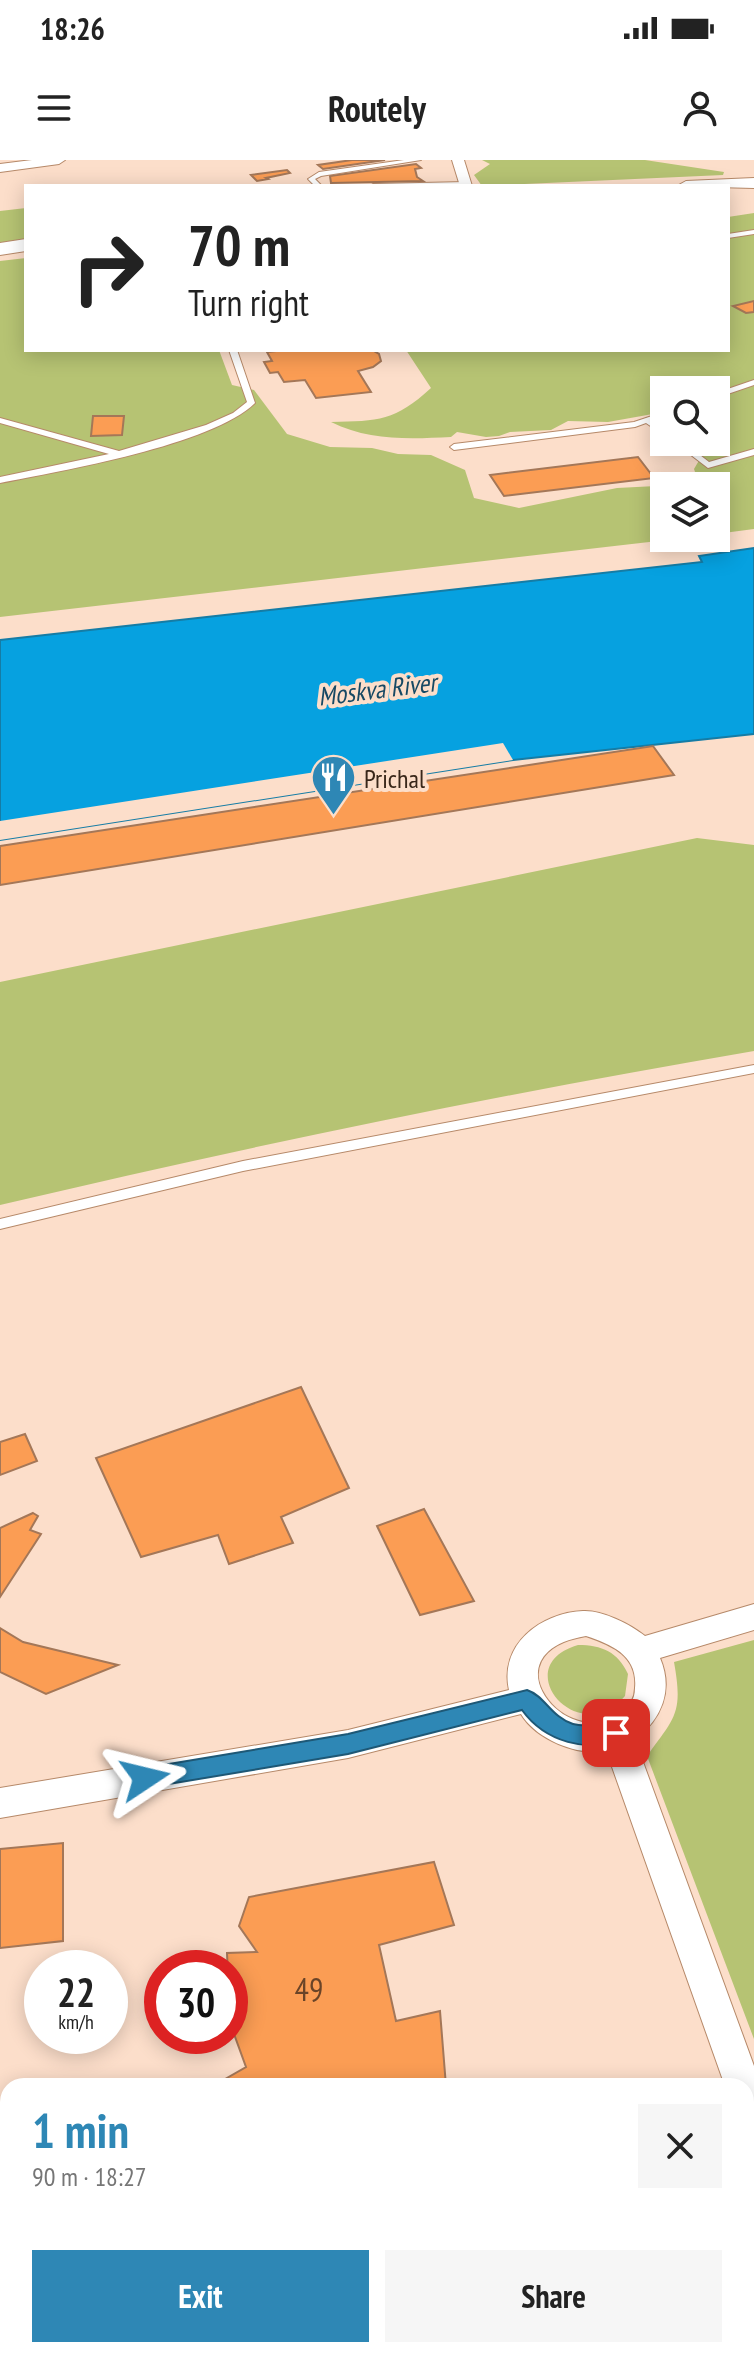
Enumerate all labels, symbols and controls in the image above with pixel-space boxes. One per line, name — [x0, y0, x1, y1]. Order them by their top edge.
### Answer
text: 18:26 — [40, 9, 105, 48]
text: Routely — [328, 85, 426, 132]
icon: menu — [32, 86, 76, 130]
icon: person — [678, 86, 722, 130]
text: 70 m — [188, 209, 290, 281]
icon: right — [56, 216, 160, 320]
text: Turn right — [188, 279, 309, 326]
map controls — [650, 376, 730, 552]
button: search — [650, 376, 730, 456]
button: layers — [650, 472, 730, 552]
water label: Moskva River — [316, 665, 442, 713]
restaurant icon: Prichal — [309, 754, 357, 817]
place label: Prichal — [364, 762, 425, 795]
pin — [582, 1699, 650, 1767]
icon: arrive — [594, 1711, 638, 1755]
position arrow — [103, 1736, 187, 1820]
speed limit sign: 30 — [144, 1950, 248, 2054]
text: 22 — [57, 1966, 95, 2018]
house number: 49 — [295, 1968, 323, 2010]
text: km/h — [58, 2009, 94, 2035]
text: 1 min — [32, 2099, 129, 2161]
button: close — [638, 2104, 722, 2188]
text: 90 m · 18:27 — [32, 2160, 147, 2193]
button: Exit — [32, 2250, 369, 2342]
button: Share — [385, 2250, 722, 2342]

